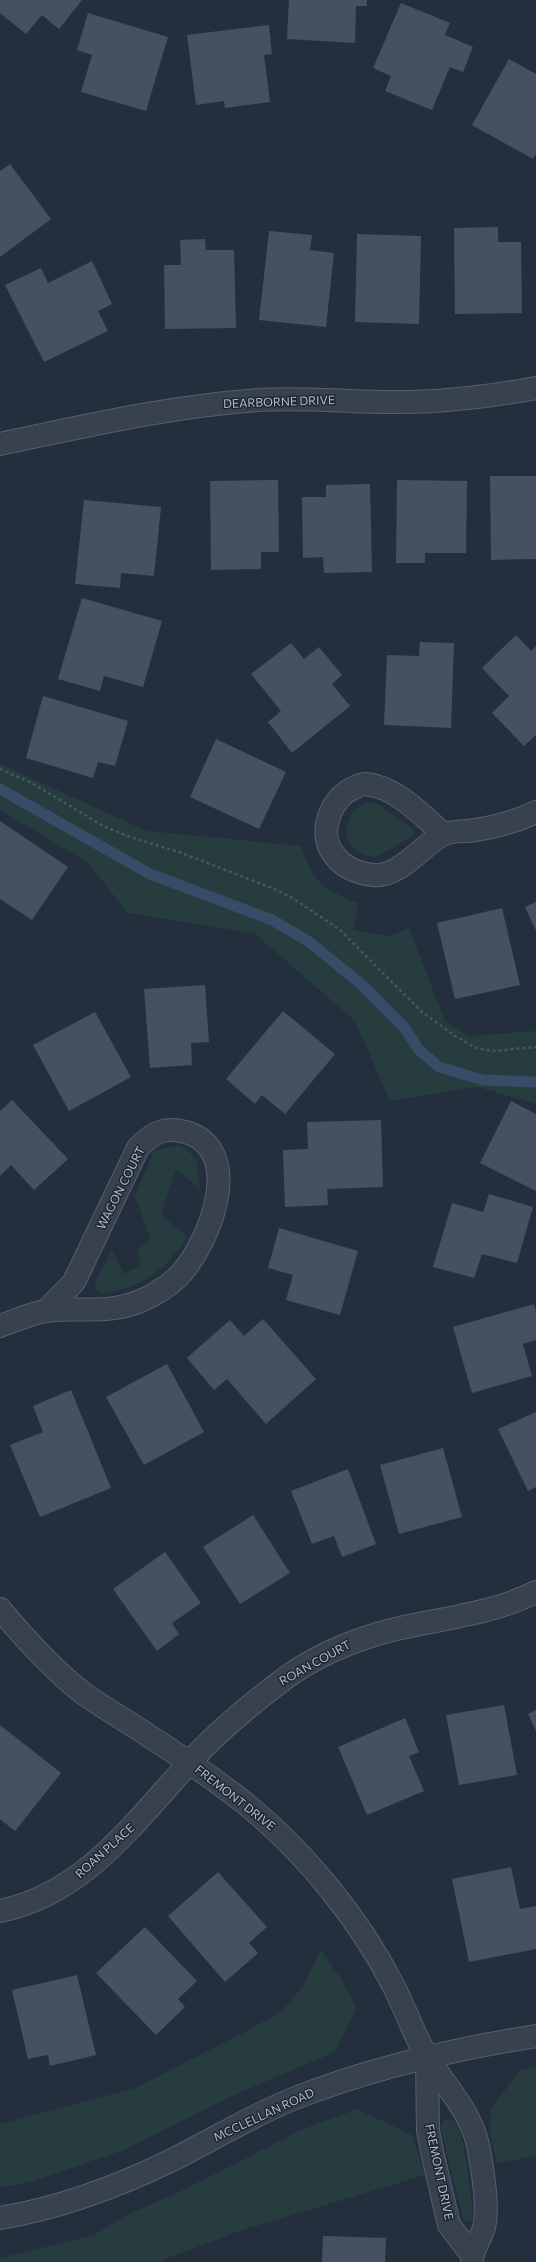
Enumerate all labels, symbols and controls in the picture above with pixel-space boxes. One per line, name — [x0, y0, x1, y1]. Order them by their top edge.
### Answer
street label: DEARBORNE DRIVE — [223, 392, 335, 410]
street label: WAGON COURT — [93, 1143, 147, 1232]
street label: ROAN COURT — [276, 1637, 353, 1687]
street label: FREMONT DRIVE — [193, 1762, 278, 1833]
street label: ROAN PLACE — [72, 1820, 137, 1880]
street label: MCCLELLAN ROAD — [211, 2085, 316, 2144]
street label: FREMONT DRIVE — [423, 2123, 457, 2221]

